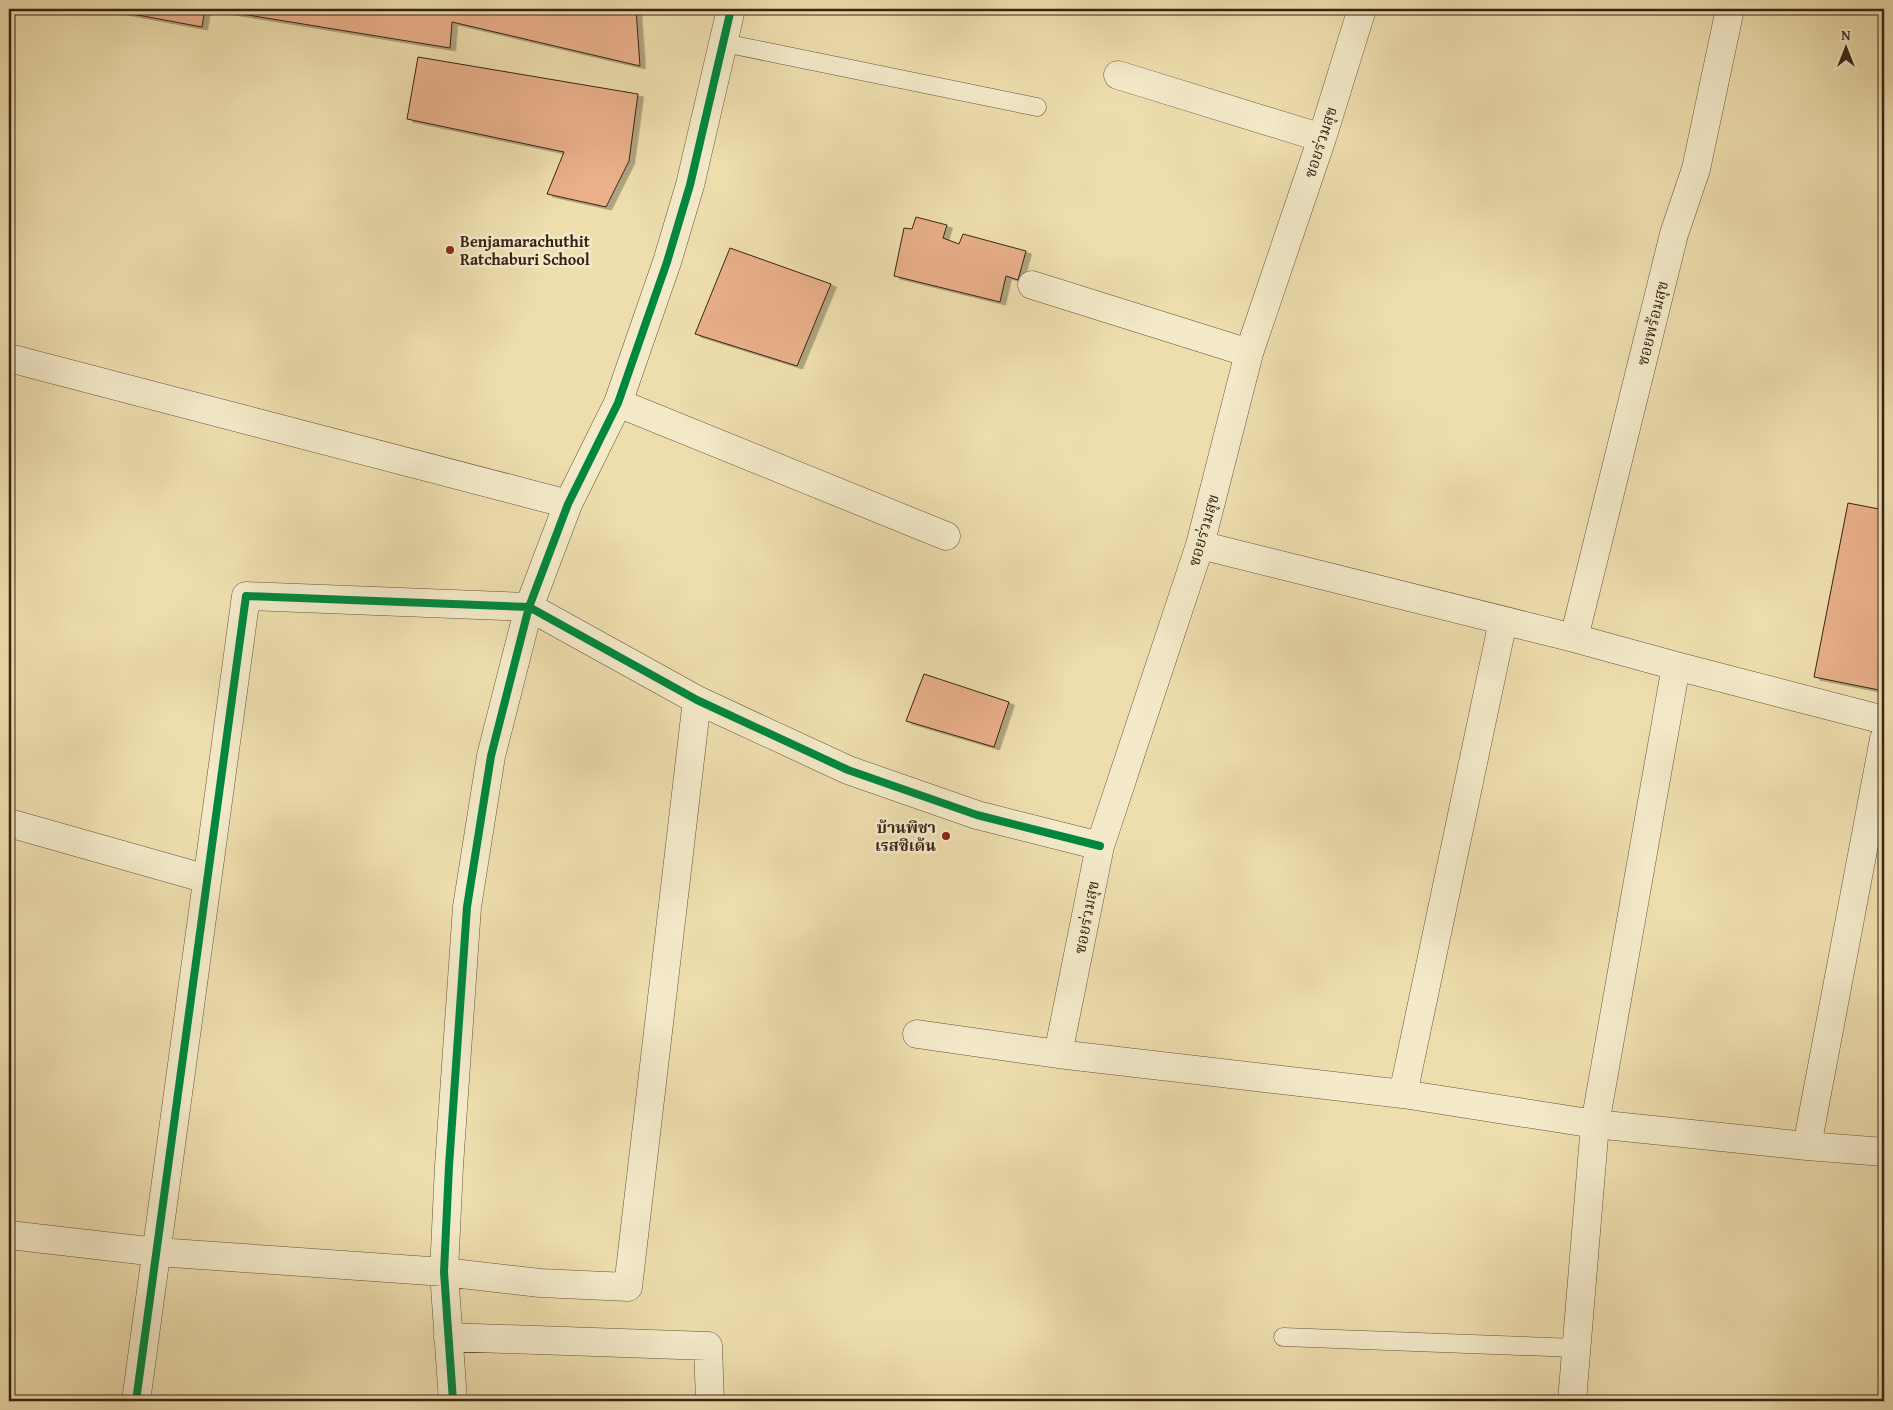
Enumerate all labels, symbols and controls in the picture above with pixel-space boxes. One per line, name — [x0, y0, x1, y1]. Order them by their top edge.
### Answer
north arrow — [1820, 22, 1870, 72]
text: N — [1841, 25, 1851, 45]
street label: ซอยร่วมสุข — [1297, 103, 1343, 181]
place label: Benjamarachuthit Ratchaburi School — [460, 229, 590, 271]
marker: Benjamarachuthit Ratchaburi School — [444, 244, 456, 256]
street label: ซอยพร้อมสุข — [1630, 278, 1674, 368]
street label: ซอยร่วมสุข — [1181, 491, 1225, 569]
place label: บ้านพิชา เรสซิเด้น — [875, 815, 936, 857]
marker: บ้านพิชา เรสซิเด้น — [940, 830, 952, 842]
street label: ซอยร่วมสุข — [1067, 878, 1105, 956]

